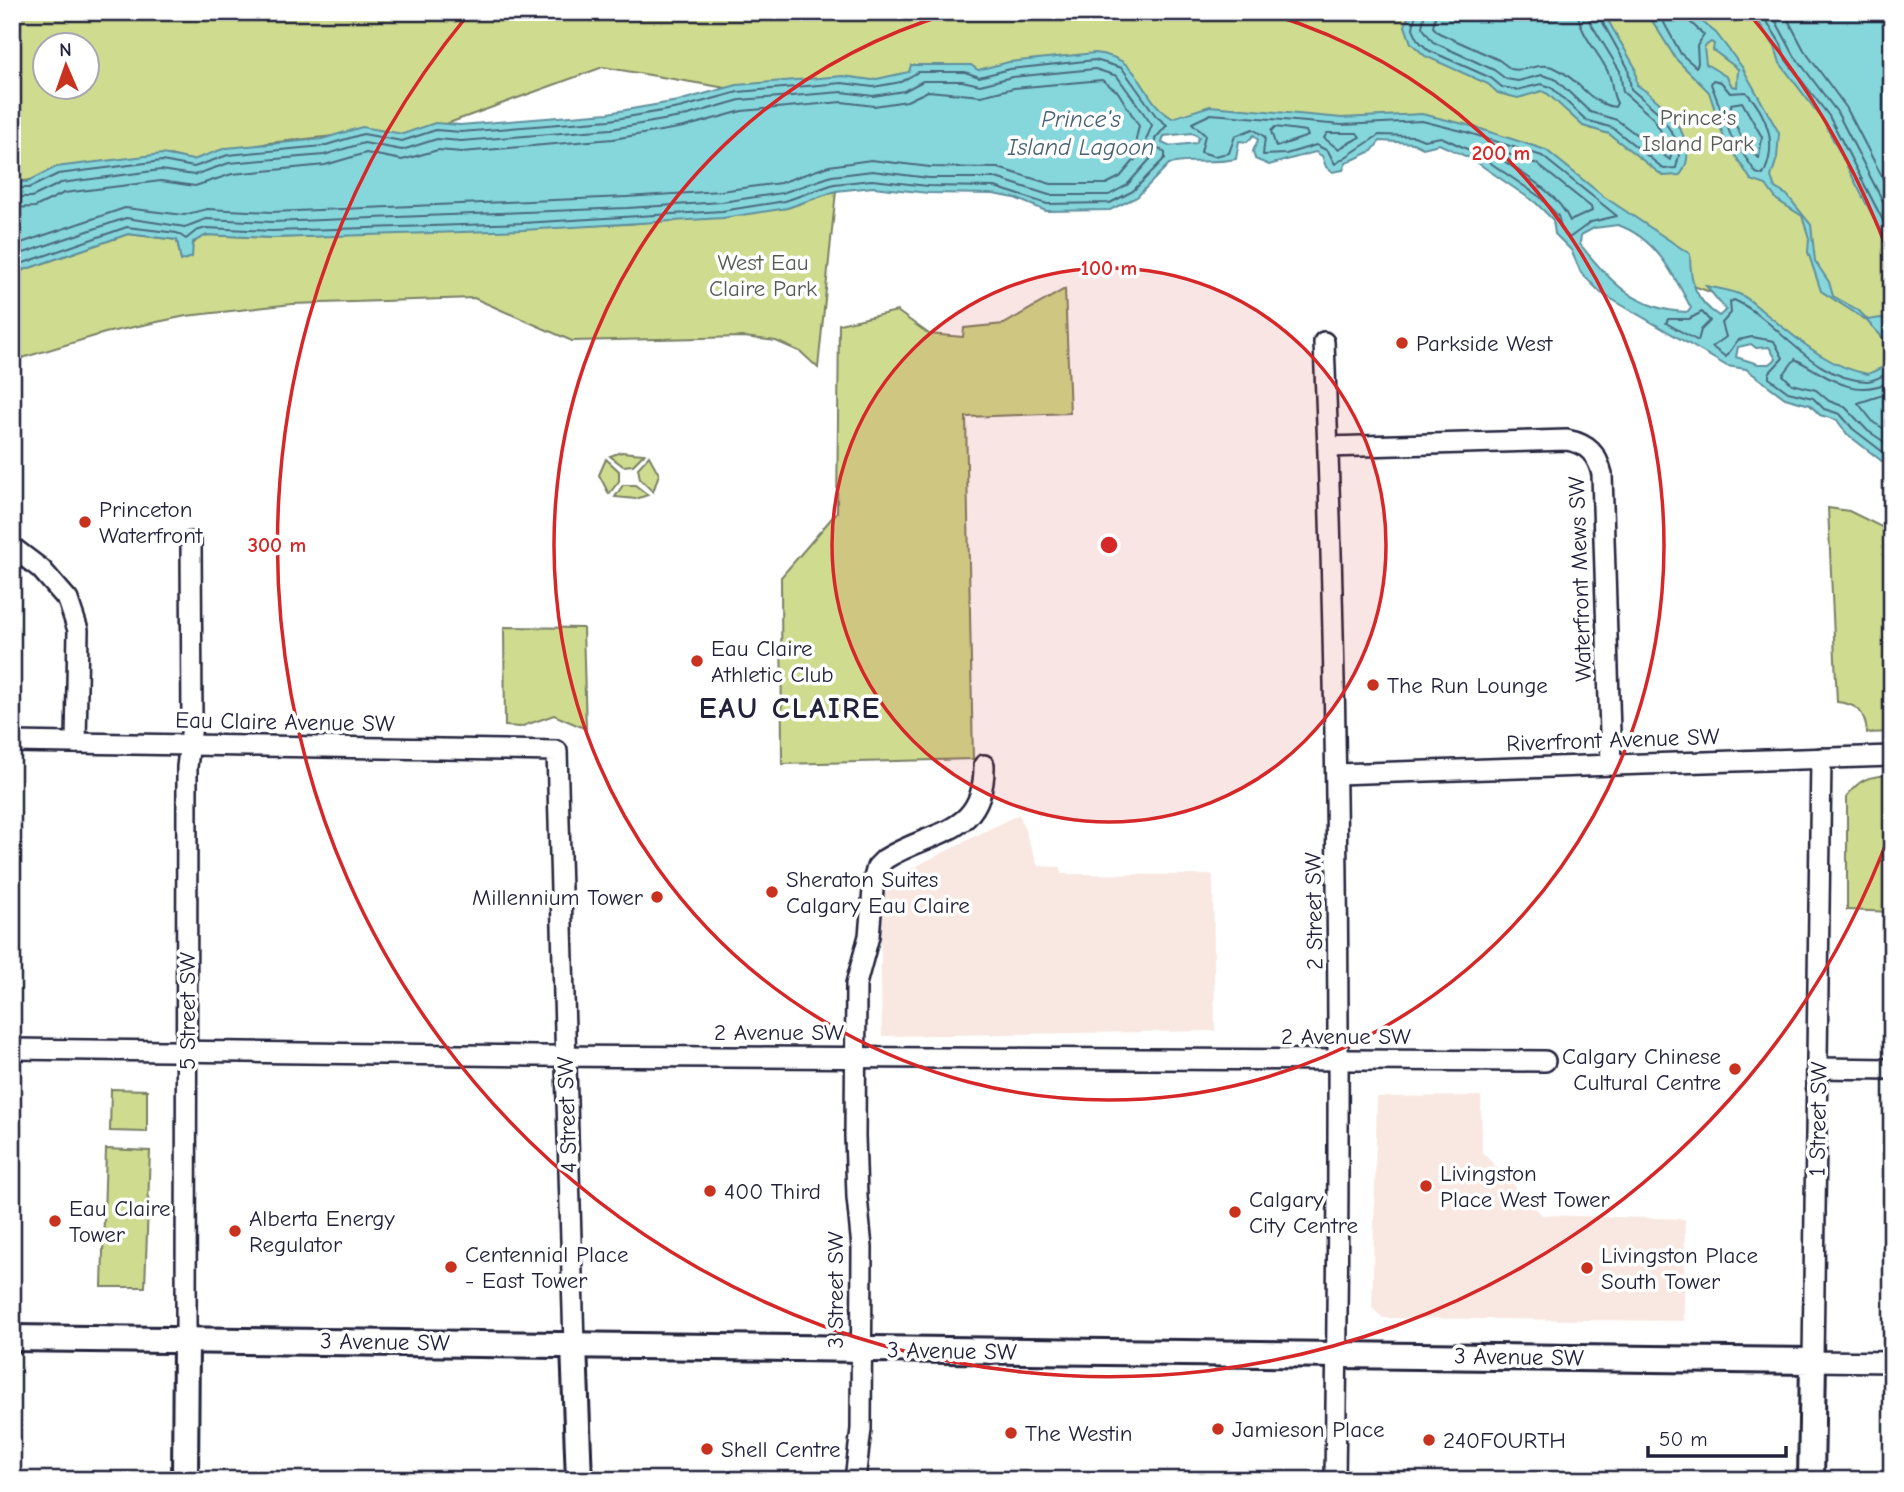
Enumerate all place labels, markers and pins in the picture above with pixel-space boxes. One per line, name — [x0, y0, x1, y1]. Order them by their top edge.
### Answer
place label: Parkside West — [1416, 330, 1554, 357]
marker: Parkside West — [1394, 335, 1410, 351]
place label: Princeton Waterfront — [99, 496, 204, 549]
marker: Princeton Waterfront — [77, 514, 93, 530]
centre of rings — [1097, 533, 1121, 557]
place label: Eau Claire Athletic Club — [711, 635, 834, 688]
marker: Eau Claire Athletic Club — [689, 653, 705, 669]
place label: The Run Lounge — [1387, 672, 1548, 699]
marker: The Run Lounge — [1365, 677, 1381, 693]
place label: Sheraton Suites Calgary Eau Claire — [786, 866, 970, 919]
place label: Millennium Tower — [472, 884, 644, 911]
marker: Sheraton Suites Calgary Eau Claire — [764, 884, 780, 900]
marker: Millennium Tower — [649, 889, 665, 905]
place label: Calgary Chinese Cultural Centre — [1562, 1043, 1721, 1096]
marker: Calgary Chinese Cultural Centre — [1727, 1061, 1743, 1077]
place label: Livingston Place West Tower — [1440, 1160, 1611, 1213]
place label: 400 Third — [724, 1178, 821, 1205]
marker: Livingston Place West Tower — [1418, 1178, 1434, 1194]
marker: 400 Third — [702, 1183, 718, 1199]
place label: Calgary City Centre — [1249, 1186, 1358, 1239]
place label: Eau Claire Tower — [69, 1195, 171, 1248]
marker: Calgary City Centre — [1227, 1204, 1243, 1220]
place label: Alberta Energy Regulator — [249, 1205, 396, 1258]
marker: Eau Claire Tower — [47, 1213, 63, 1229]
marker: Alberta Energy Regulator — [227, 1223, 243, 1239]
place label: Centennial Place - East Tower — [465, 1241, 628, 1294]
place label: Livingston Place South Tower — [1601, 1242, 1758, 1295]
marker: Centennial Place - East Tower — [443, 1259, 459, 1275]
marker: Livingston Place South Tower — [1579, 1260, 1595, 1276]
place label: Jamieson Place — [1232, 1416, 1385, 1443]
place label: The Westin — [1025, 1420, 1133, 1447]
marker: Jamieson Place — [1210, 1421, 1226, 1437]
marker: The Westin — [1003, 1425, 1019, 1441]
place label: 240FOURTH — [1443, 1427, 1566, 1454]
marker: 240FOURTH — [1421, 1432, 1437, 1448]
place label: Shell Centre — [721, 1436, 840, 1463]
marker: Shell Centre — [699, 1441, 715, 1457]

